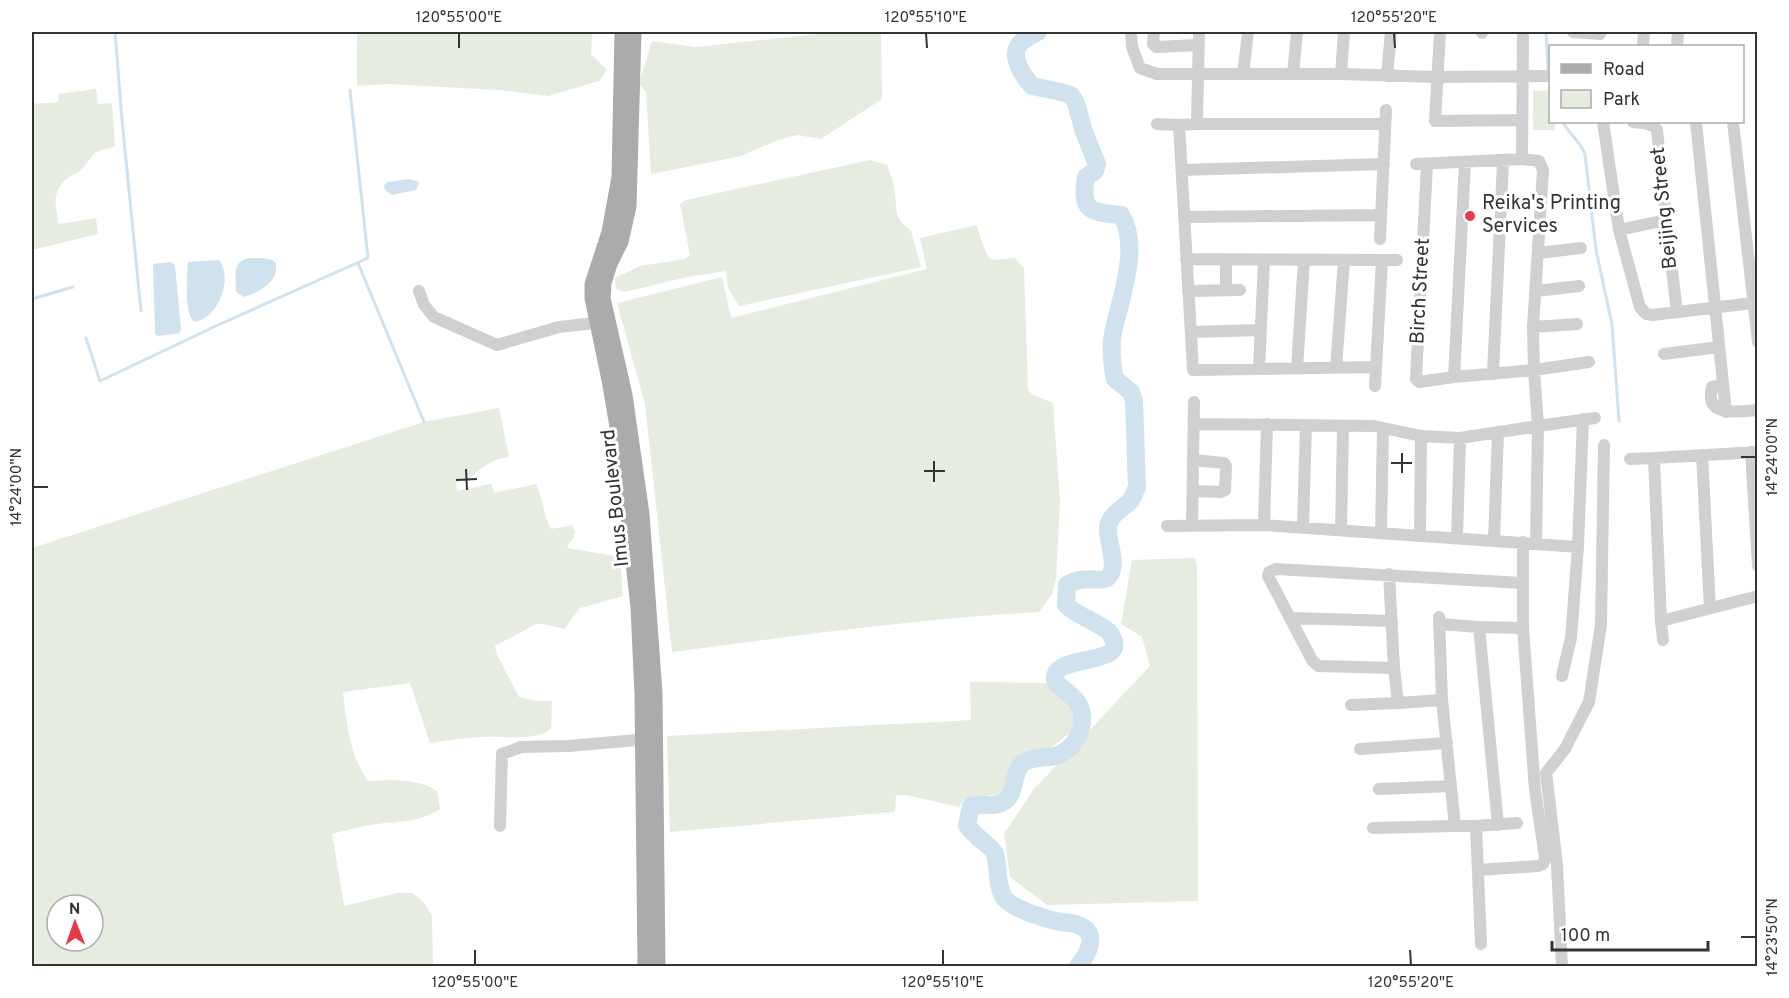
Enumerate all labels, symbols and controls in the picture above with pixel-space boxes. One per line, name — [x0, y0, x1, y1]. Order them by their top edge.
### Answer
text: 120°55'00"E — [416, 9, 502, 28]
text: 120°55'10"E — [885, 9, 967, 28]
text: 120°55'20"E — [1351, 9, 1437, 28]
legend — [1549, 45, 1744, 123]
text: Road — [1603, 59, 1645, 82]
text: Park — [1603, 89, 1640, 112]
street label: Beijing Street — [1646, 146, 1684, 270]
place label: Reika's Printing Services — [1482, 191, 1621, 240]
marker: Reika's Printing Services — [1463, 209, 1477, 223]
street label: Birch Street — [1405, 237, 1437, 345]
text: 14°24'00"N — [1764, 418, 1783, 496]
street label: Imus Boulevard — [596, 428, 636, 568]
text: 14°24'00"N — [8, 448, 27, 526]
north arrow — [45, 893, 105, 953]
text: 14°23'50"N — [1764, 898, 1783, 976]
text: N — [69, 900, 81, 920]
scale bar — [1552, 914, 1708, 952]
text: 100 m — [1561, 925, 1610, 948]
text: 120°55'00"E — [432, 974, 518, 993]
text: 120°55'10"E — [902, 974, 984, 993]
text: 120°55'20"E — [1368, 974, 1454, 993]

